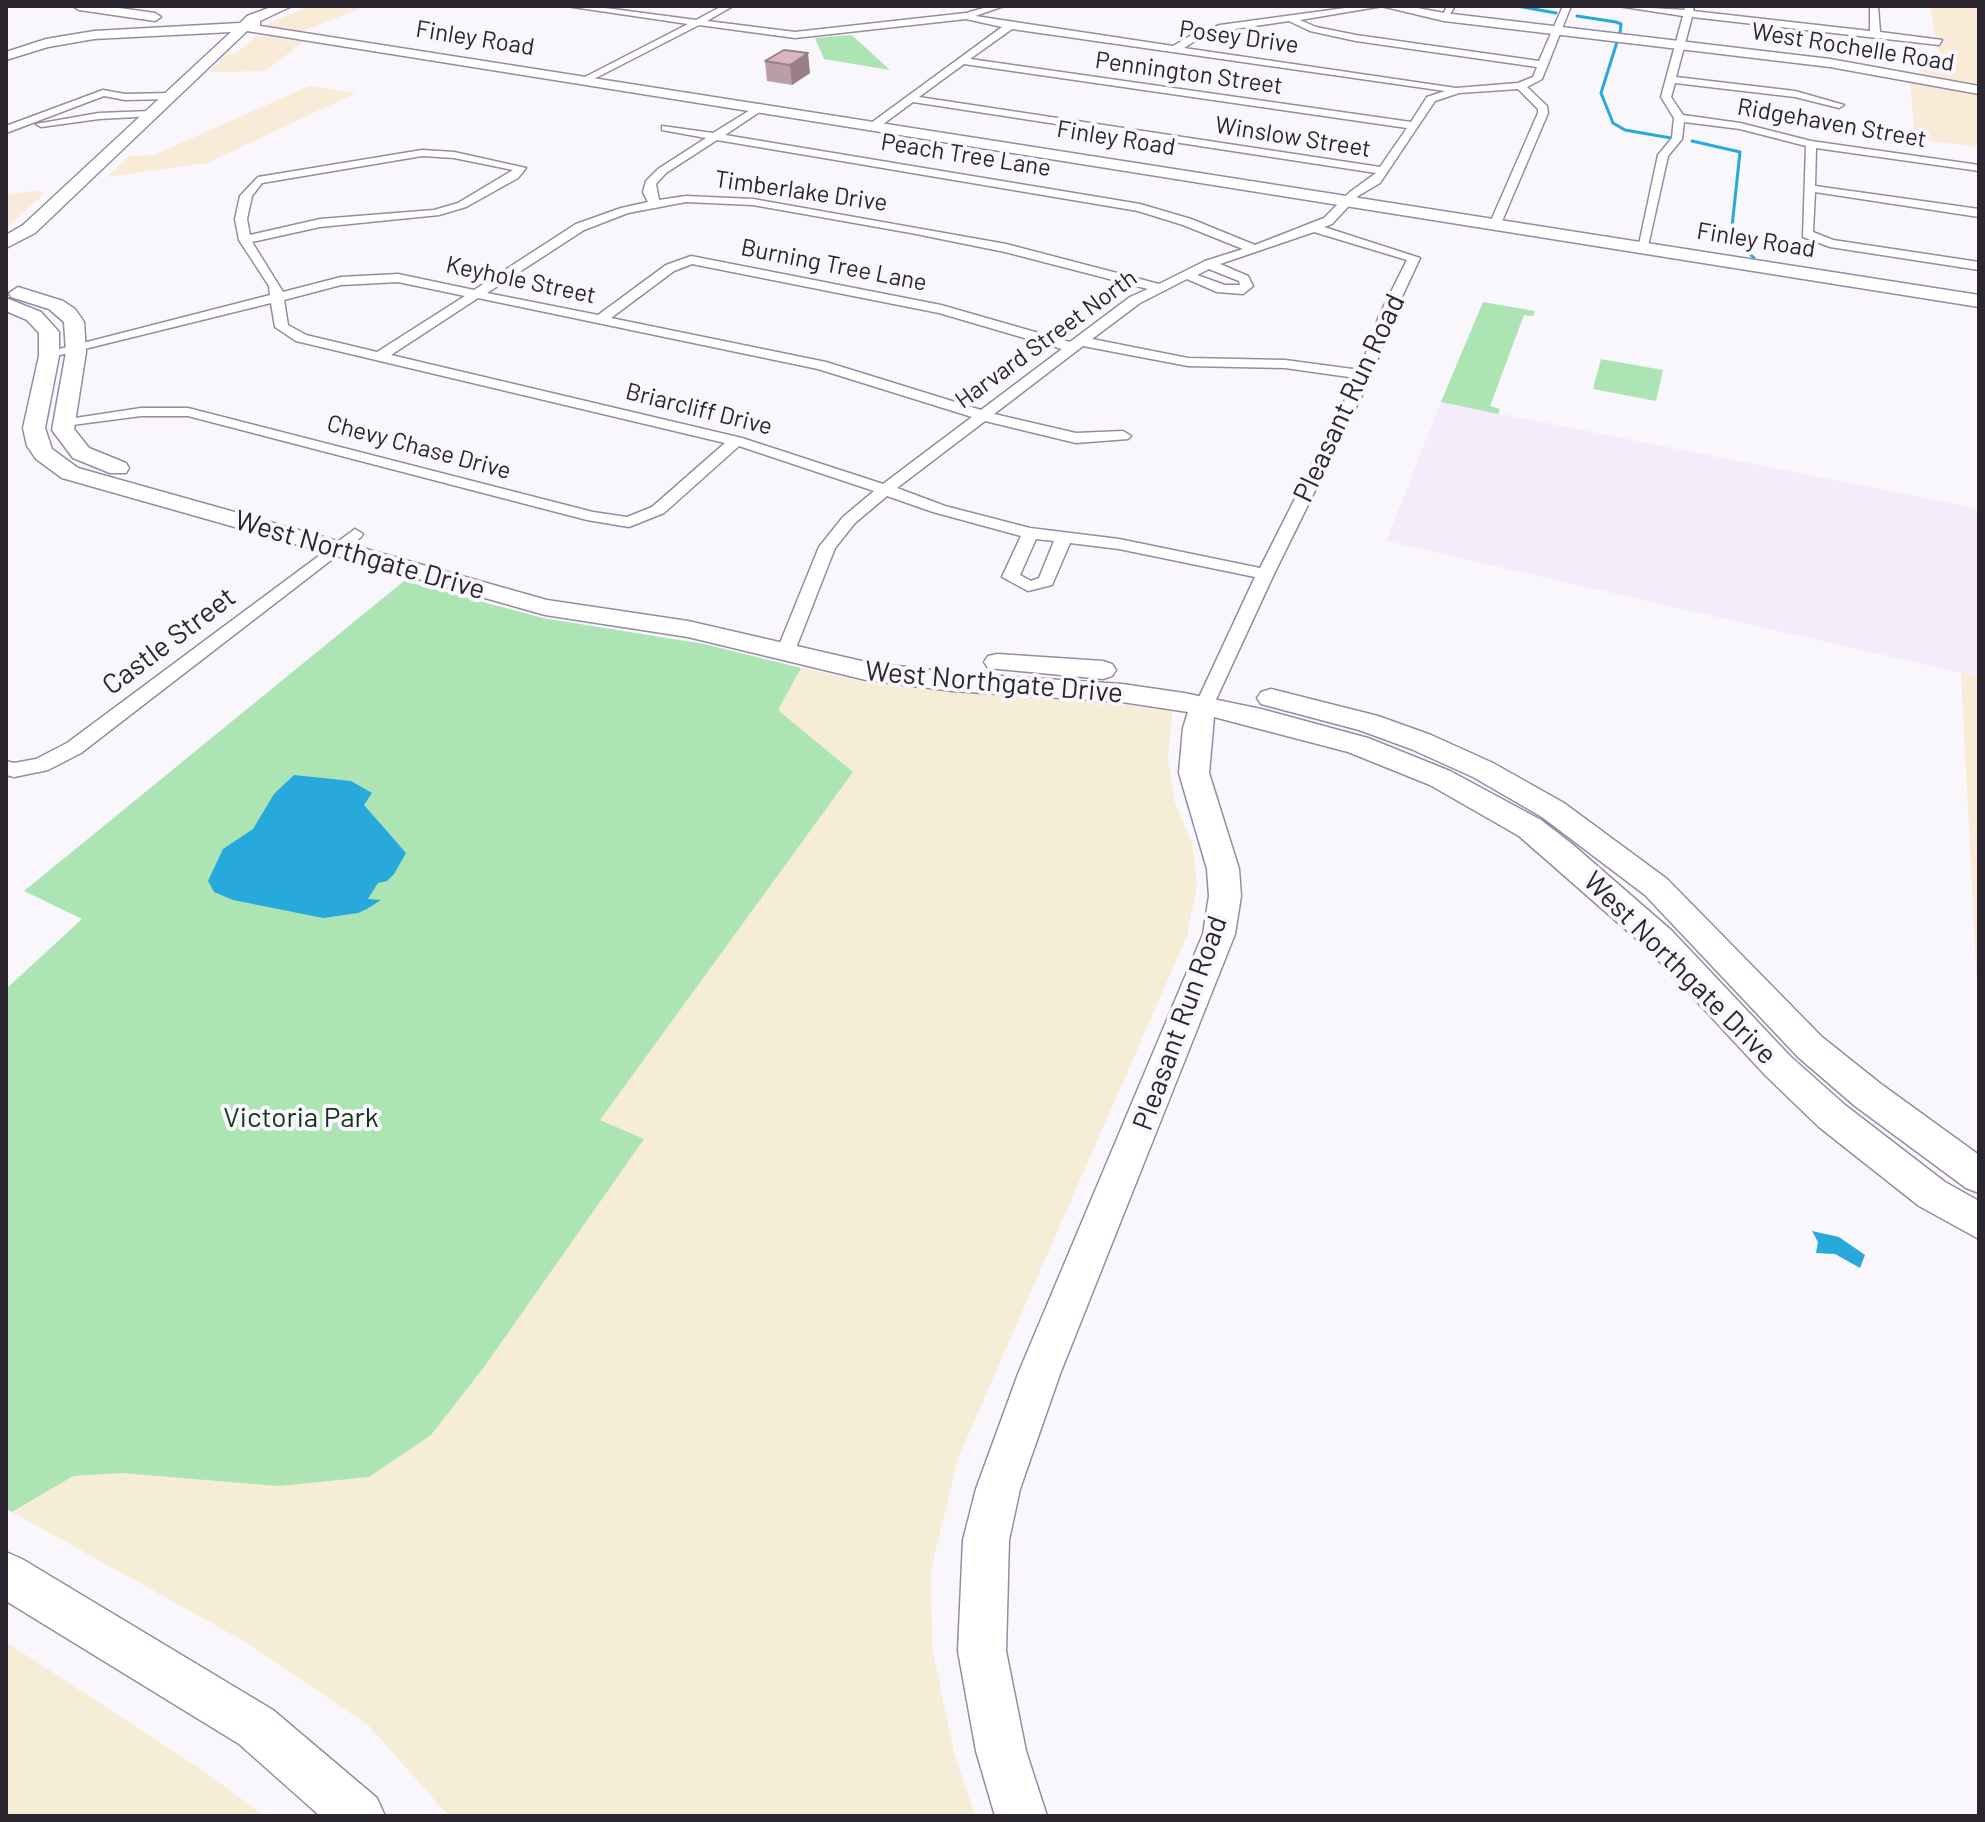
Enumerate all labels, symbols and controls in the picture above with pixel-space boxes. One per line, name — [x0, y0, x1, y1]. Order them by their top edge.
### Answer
street label: Finley Road — [414, 14, 536, 62]
street label: Posey Drive — [1177, 14, 1301, 60]
street label: West Rochelle Road — [1750, 17, 1956, 77]
street label: Pennington Street — [1093, 46, 1285, 100]
street label: Ridgehaven Street — [1735, 92, 1929, 154]
street label: Winslow Street — [1213, 110, 1373, 164]
street label: Finley Road — [1055, 114, 1177, 162]
street label: Peach Tree Lane — [879, 127, 1053, 183]
street label: Timberlake Drive — [713, 165, 889, 217]
street label: Finley Road — [1695, 216, 1817, 264]
street label: Burning Tree Lane — [739, 233, 929, 297]
street label: Keyhole Street — [444, 250, 598, 310]
street label: Harvard Street North — [949, 263, 1143, 415]
street label: Pleasant Run Road — [1286, 289, 1412, 507]
street label: Briarcliff Drive — [623, 377, 775, 441]
street label: Chevy Chase Drive — [324, 409, 514, 485]
street label: West Northgate Drive — [231, 503, 489, 607]
street label: Castle Street — [96, 580, 242, 702]
street label: West Northgate Drive — [864, 654, 1124, 710]
street label: West Northgate Drive — [1577, 865, 1783, 1071]
street label: Pleasant Run Road — [1126, 911, 1234, 1135]
park label: Victoria Park — [223, 1101, 379, 1135]

